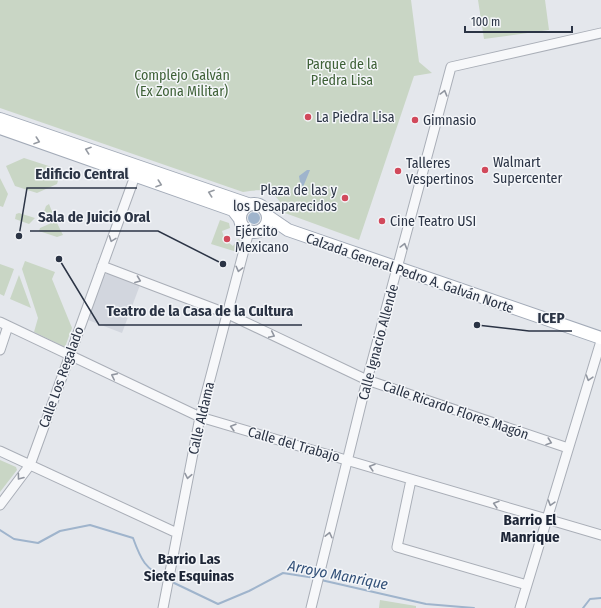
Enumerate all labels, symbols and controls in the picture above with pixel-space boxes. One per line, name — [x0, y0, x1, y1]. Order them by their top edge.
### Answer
scale bar — [465, 8, 572, 34]
text: 100 m — [471, 15, 500, 29]
park label: Parque de la Piedra Lisa — [306, 56, 378, 89]
park label: Complejo Galván (Ex Zona Militar) — [134, 67, 230, 100]
one-way arrow — [439, 90, 448, 97]
place label: La Piedra Lisa — [316, 109, 395, 126]
marker: La Piedra Lisa — [303, 112, 313, 122]
place label: Gimnasio — [423, 112, 476, 129]
marker: Gimnasio — [410, 115, 420, 125]
one-way arrow — [33, 137, 40, 145]
one-way arrow — [85, 146, 92, 154]
place label: Walmart Supercenter — [493, 154, 562, 187]
place label: Talleres Vespertinos — [406, 155, 474, 188]
callout: Edificio Central — [27, 161, 137, 188]
text: Edificio Central — [35, 165, 130, 183]
marker: Walmart Supercenter — [480, 165, 490, 175]
marker: Talleres Vespertinos — [393, 166, 403, 176]
one-way arrow — [156, 180, 163, 188]
place label: Plaza de las y los Desaparecidos — [233, 182, 338, 215]
one-way arrow — [208, 189, 215, 197]
marker: Plaza de las y los Desaparecidos — [340, 193, 350, 203]
callout: Sala de Juicio Oral — [30, 204, 158, 231]
text: Sala de Juicio Oral — [38, 208, 151, 226]
place label: Cine Teatro USI — [390, 213, 476, 230]
marker: Cine Teatro USI — [377, 216, 387, 226]
place label: Ejército Mexicano — [235, 223, 289, 256]
street label: Calzada General Pedro A. Galván Norte — [304, 230, 516, 317]
marker: Ejército Mexicano — [222, 234, 232, 244]
one-way arrow — [108, 235, 117, 242]
one-way arrow — [399, 243, 407, 249]
one-way arrow — [236, 266, 244, 272]
one-way arrow — [135, 276, 142, 284]
street label: Calle Ignacio Allende — [355, 282, 402, 402]
callout: Teatro de la Casa de la Cultura — [99, 298, 302, 325]
text: Teatro de la Casa de la Cultura — [106, 302, 294, 320]
callout: ICEP — [529, 304, 572, 331]
text: ICEP — [537, 309, 565, 327]
street label: Calle Los Regalado — [35, 324, 88, 430]
one-way arrow — [267, 330, 275, 338]
one-way arrow — [111, 373, 119, 381]
one-way arrow — [586, 375, 594, 382]
street label: Calle Ricardo Flores Magón — [381, 377, 531, 443]
street label: Calle Aldama — [185, 380, 218, 456]
one-way arrow — [230, 423, 237, 432]
street label: Calle del Trabajo — [246, 423, 342, 466]
one-way arrow — [546, 437, 553, 446]
one-way arrow — [368, 463, 375, 472]
one-way arrow — [18, 473, 25, 480]
one-way arrow — [184, 473, 192, 480]
one-way arrow — [547, 499, 556, 506]
one-way arrow — [493, 500, 500, 509]
district label: Barrio El Manrique — [500, 511, 560, 546]
one-way arrow — [325, 531, 333, 538]
district label: Barrio Las Siete Esquinas — [144, 550, 235, 585]
water label: Arroyo Manrique — [286, 556, 389, 594]

